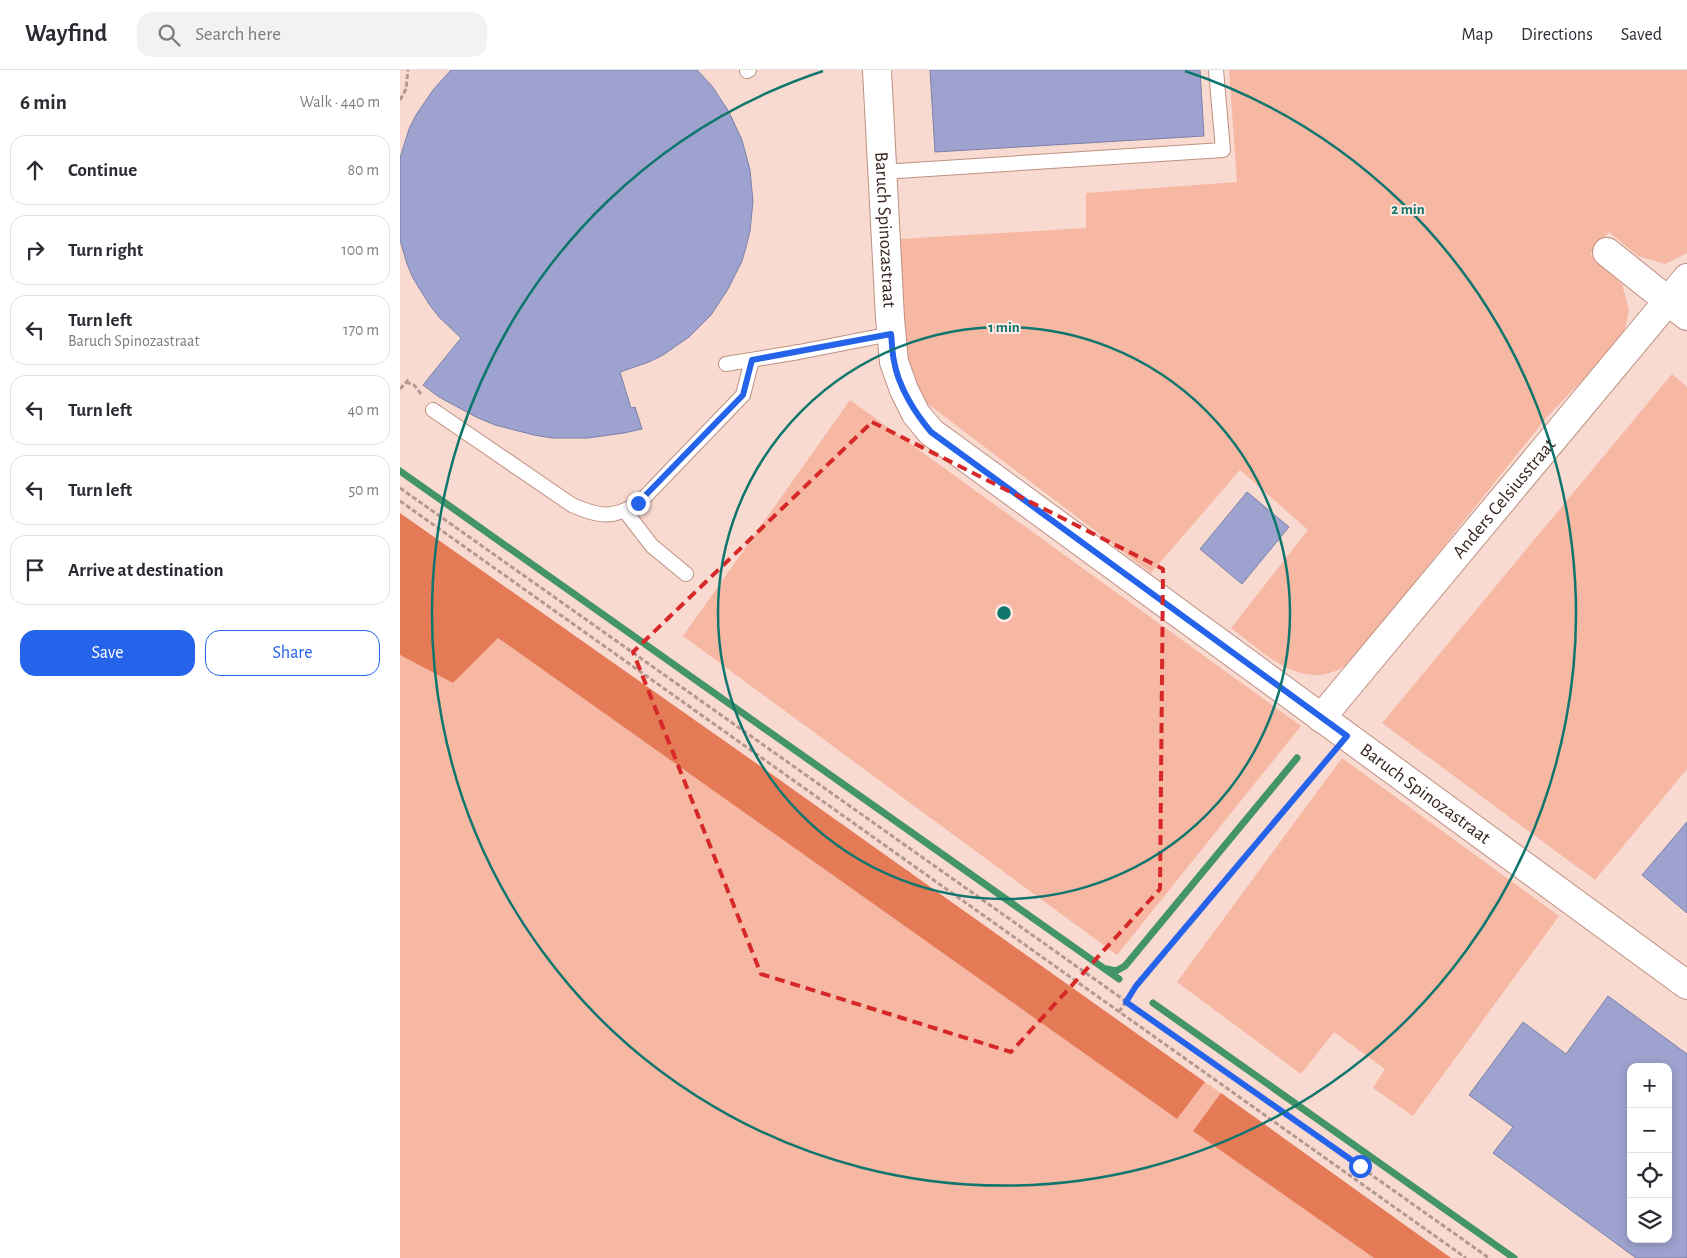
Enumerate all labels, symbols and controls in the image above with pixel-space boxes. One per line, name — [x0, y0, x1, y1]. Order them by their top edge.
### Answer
search box — [137, 12, 487, 57]
icon: search — [155, 21, 183, 49]
text: Wayfind — [25, 22, 107, 46]
text: Search here — [195, 25, 281, 44]
text: Map — [1462, 26, 1493, 44]
text: Directions — [1521, 26, 1593, 44]
text: Saved — [1621, 26, 1662, 44]
text: 6 min — [20, 92, 67, 113]
text: Walk · 440 m — [300, 94, 380, 110]
street label: Baruch Spinozastraat — [872, 151, 899, 308]
icon: ahead — [21, 156, 49, 184]
text: Continue — [68, 161, 137, 180]
text: 80 m — [348, 162, 379, 178]
text: 2 min — [1391, 202, 1425, 217]
icon: right — [21, 236, 49, 264]
text: Turn right — [68, 241, 143, 260]
text: 100 m — [341, 242, 379, 258]
text: Turn left — [68, 311, 132, 330]
icon: left — [21, 316, 49, 344]
text: 1 min — [988, 320, 1020, 335]
text: 170 m — [343, 322, 379, 338]
text: Baruch Spinozastraat — [68, 333, 200, 349]
icon: left — [21, 396, 49, 424]
text: Turn left — [68, 401, 132, 420]
text: 40 m — [347, 402, 379, 418]
street label: Anders Celsiusstraat — [1449, 435, 1559, 562]
icon: left — [21, 476, 49, 504]
text: Turn left — [68, 481, 132, 500]
text: 50 m — [348, 482, 379, 498]
route end — [627, 492, 650, 515]
icon: arrive — [21, 556, 49, 584]
text: Arrive at destination — [68, 561, 224, 580]
centre of rings — [995, 604, 1013, 622]
button: Save — [20, 630, 195, 676]
button: Share — [205, 630, 380, 676]
street label: Baruch Spinozastraat — [1357, 740, 1494, 847]
map controls — [1627, 1063, 1672, 1243]
button: + — [1627, 1063, 1672, 1108]
button: − — [1627, 1108, 1672, 1153]
button: locate — [1627, 1153, 1672, 1198]
route start — [1349, 1155, 1372, 1178]
button: layers — [1627, 1198, 1672, 1243]

